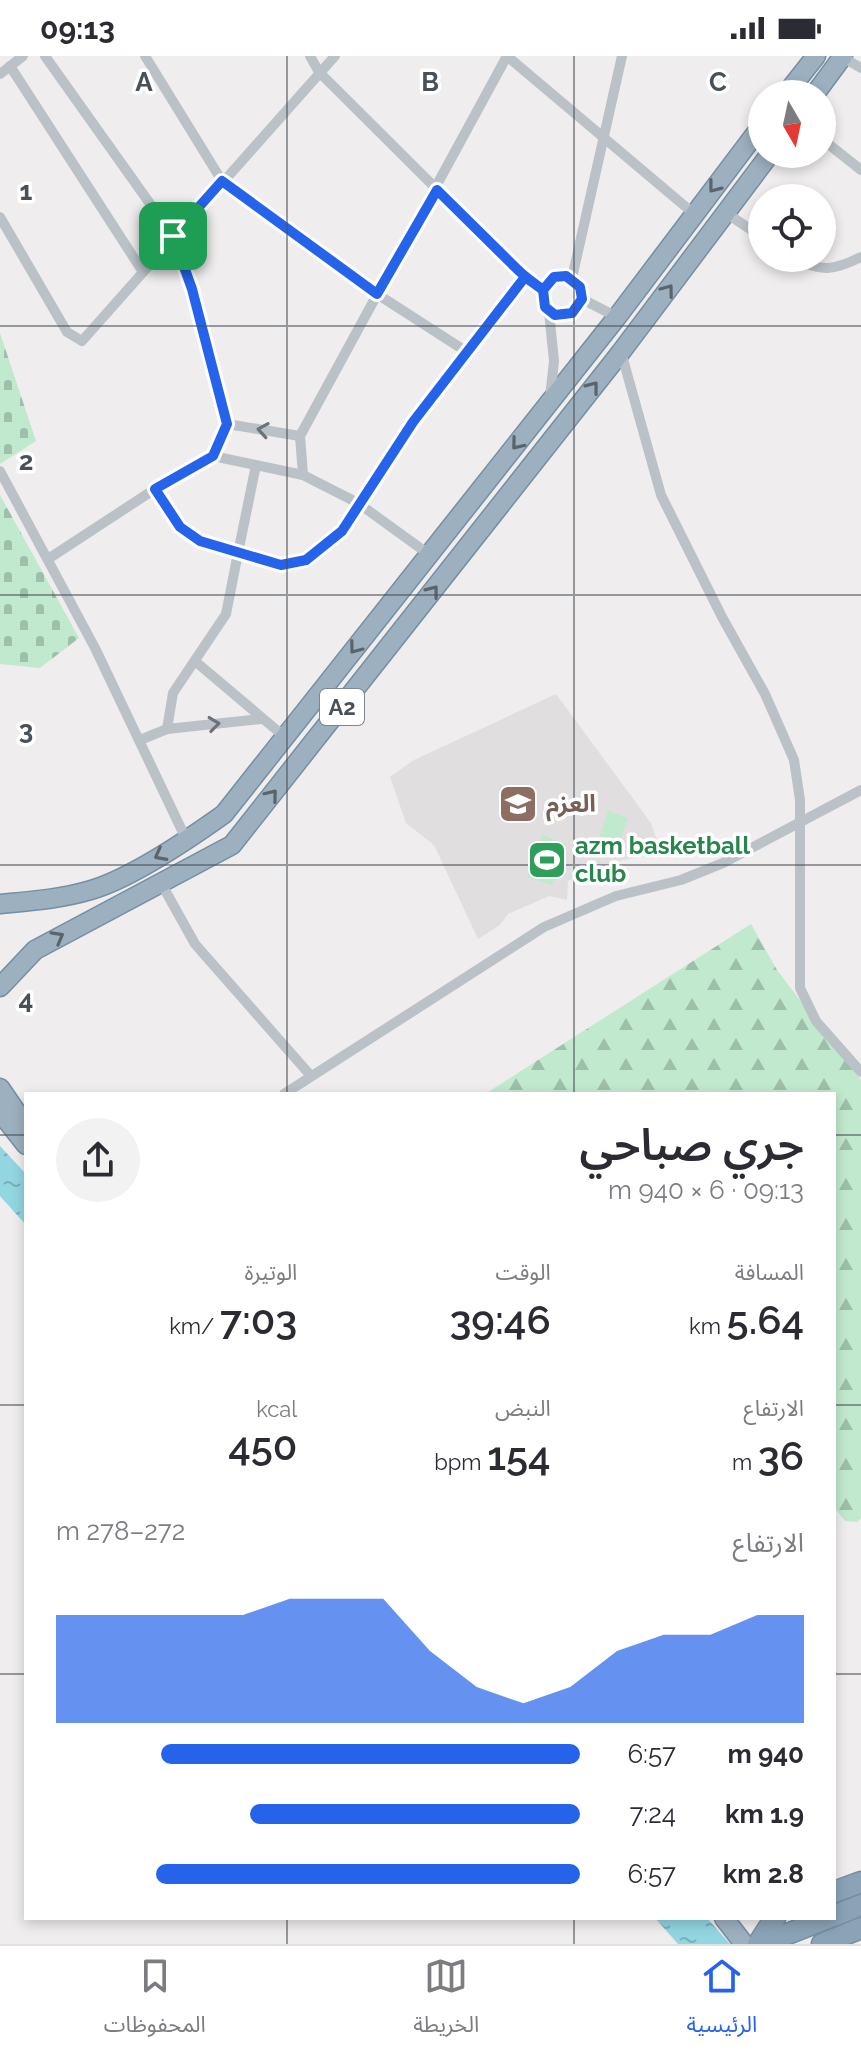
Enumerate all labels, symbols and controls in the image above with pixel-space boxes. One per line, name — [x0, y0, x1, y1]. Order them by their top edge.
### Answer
text: 09:13 — [40, 11, 115, 46]
text: A — [135, 67, 153, 97]
text: B — [421, 67, 439, 97]
text: C — [709, 67, 727, 97]
north arrow — [748, 80, 836, 168]
map controls — [748, 80, 836, 272]
text: 1 — [20, 176, 33, 206]
one-way arrow — [709, 178, 723, 193]
button: locate — [748, 184, 836, 272]
pin — [139, 202, 207, 270]
icon: arrive — [151, 214, 195, 258]
one-way arrow — [658, 284, 673, 299]
one-way arrow — [584, 381, 598, 396]
one-way arrow — [256, 422, 270, 439]
one-way arrow — [512, 435, 526, 450]
text: 2 — [19, 446, 33, 476]
one-way arrow — [423, 585, 437, 600]
one-way arrow — [351, 639, 365, 653]
road number: A2 — [320, 689, 364, 725]
text: 3 — [19, 715, 33, 745]
one-way arrow — [207, 716, 221, 733]
school or university icon: العزم — [497, 783, 539, 825]
place label: العزم — [546, 789, 596, 822]
one-way arrow — [262, 790, 276, 805]
place label: azm basketball club — [575, 831, 750, 888]
sports icon: azm basketball club — [526, 839, 568, 881]
one-way arrow — [154, 845, 169, 860]
one-way arrow — [50, 931, 64, 946]
text: 4 — [19, 985, 33, 1015]
button: share — [56, 1118, 140, 1202]
text: جري صباحي — [579, 1119, 804, 1170]
text: 09:13 · 6 × 940 m — [608, 1175, 804, 1205]
text: الوتيرة — [244, 1259, 297, 1285]
text: الوقت — [495, 1259, 551, 1285]
text: المسافة — [735, 1259, 804, 1285]
text: 7:03 — [220, 1296, 297, 1343]
text: 39:46 — [449, 1296, 551, 1343]
text: 5.64 — [727, 1296, 804, 1343]
text: /km — [169, 1313, 220, 1339]
text: km — [689, 1313, 727, 1339]
text: النبض — [495, 1395, 551, 1421]
text: الارتفاع — [744, 1395, 804, 1421]
text: kcal — [256, 1396, 297, 1422]
text: 450 — [228, 1422, 297, 1469]
text: 154 — [487, 1432, 551, 1479]
text: 36 — [758, 1432, 804, 1479]
text: bpm — [434, 1449, 487, 1475]
text: m — [732, 1449, 758, 1475]
text: 272–278 m — [56, 1516, 185, 1546]
text: الارتفاع — [733, 1528, 804, 1558]
text: 6:57 — [627, 1739, 676, 1769]
text: 940 m — [727, 1739, 804, 1769]
text: 7:24 — [629, 1799, 676, 1829]
text: 1.9 km — [725, 1799, 804, 1829]
text: 6:57 — [627, 1859, 676, 1889]
text: 2.8 km — [723, 1859, 804, 1889]
tab: المحفوظات — [104, 1954, 206, 2048]
tab: الخريطة — [413, 1954, 479, 2048]
tab: الرئيسية — [687, 1954, 757, 2048]

